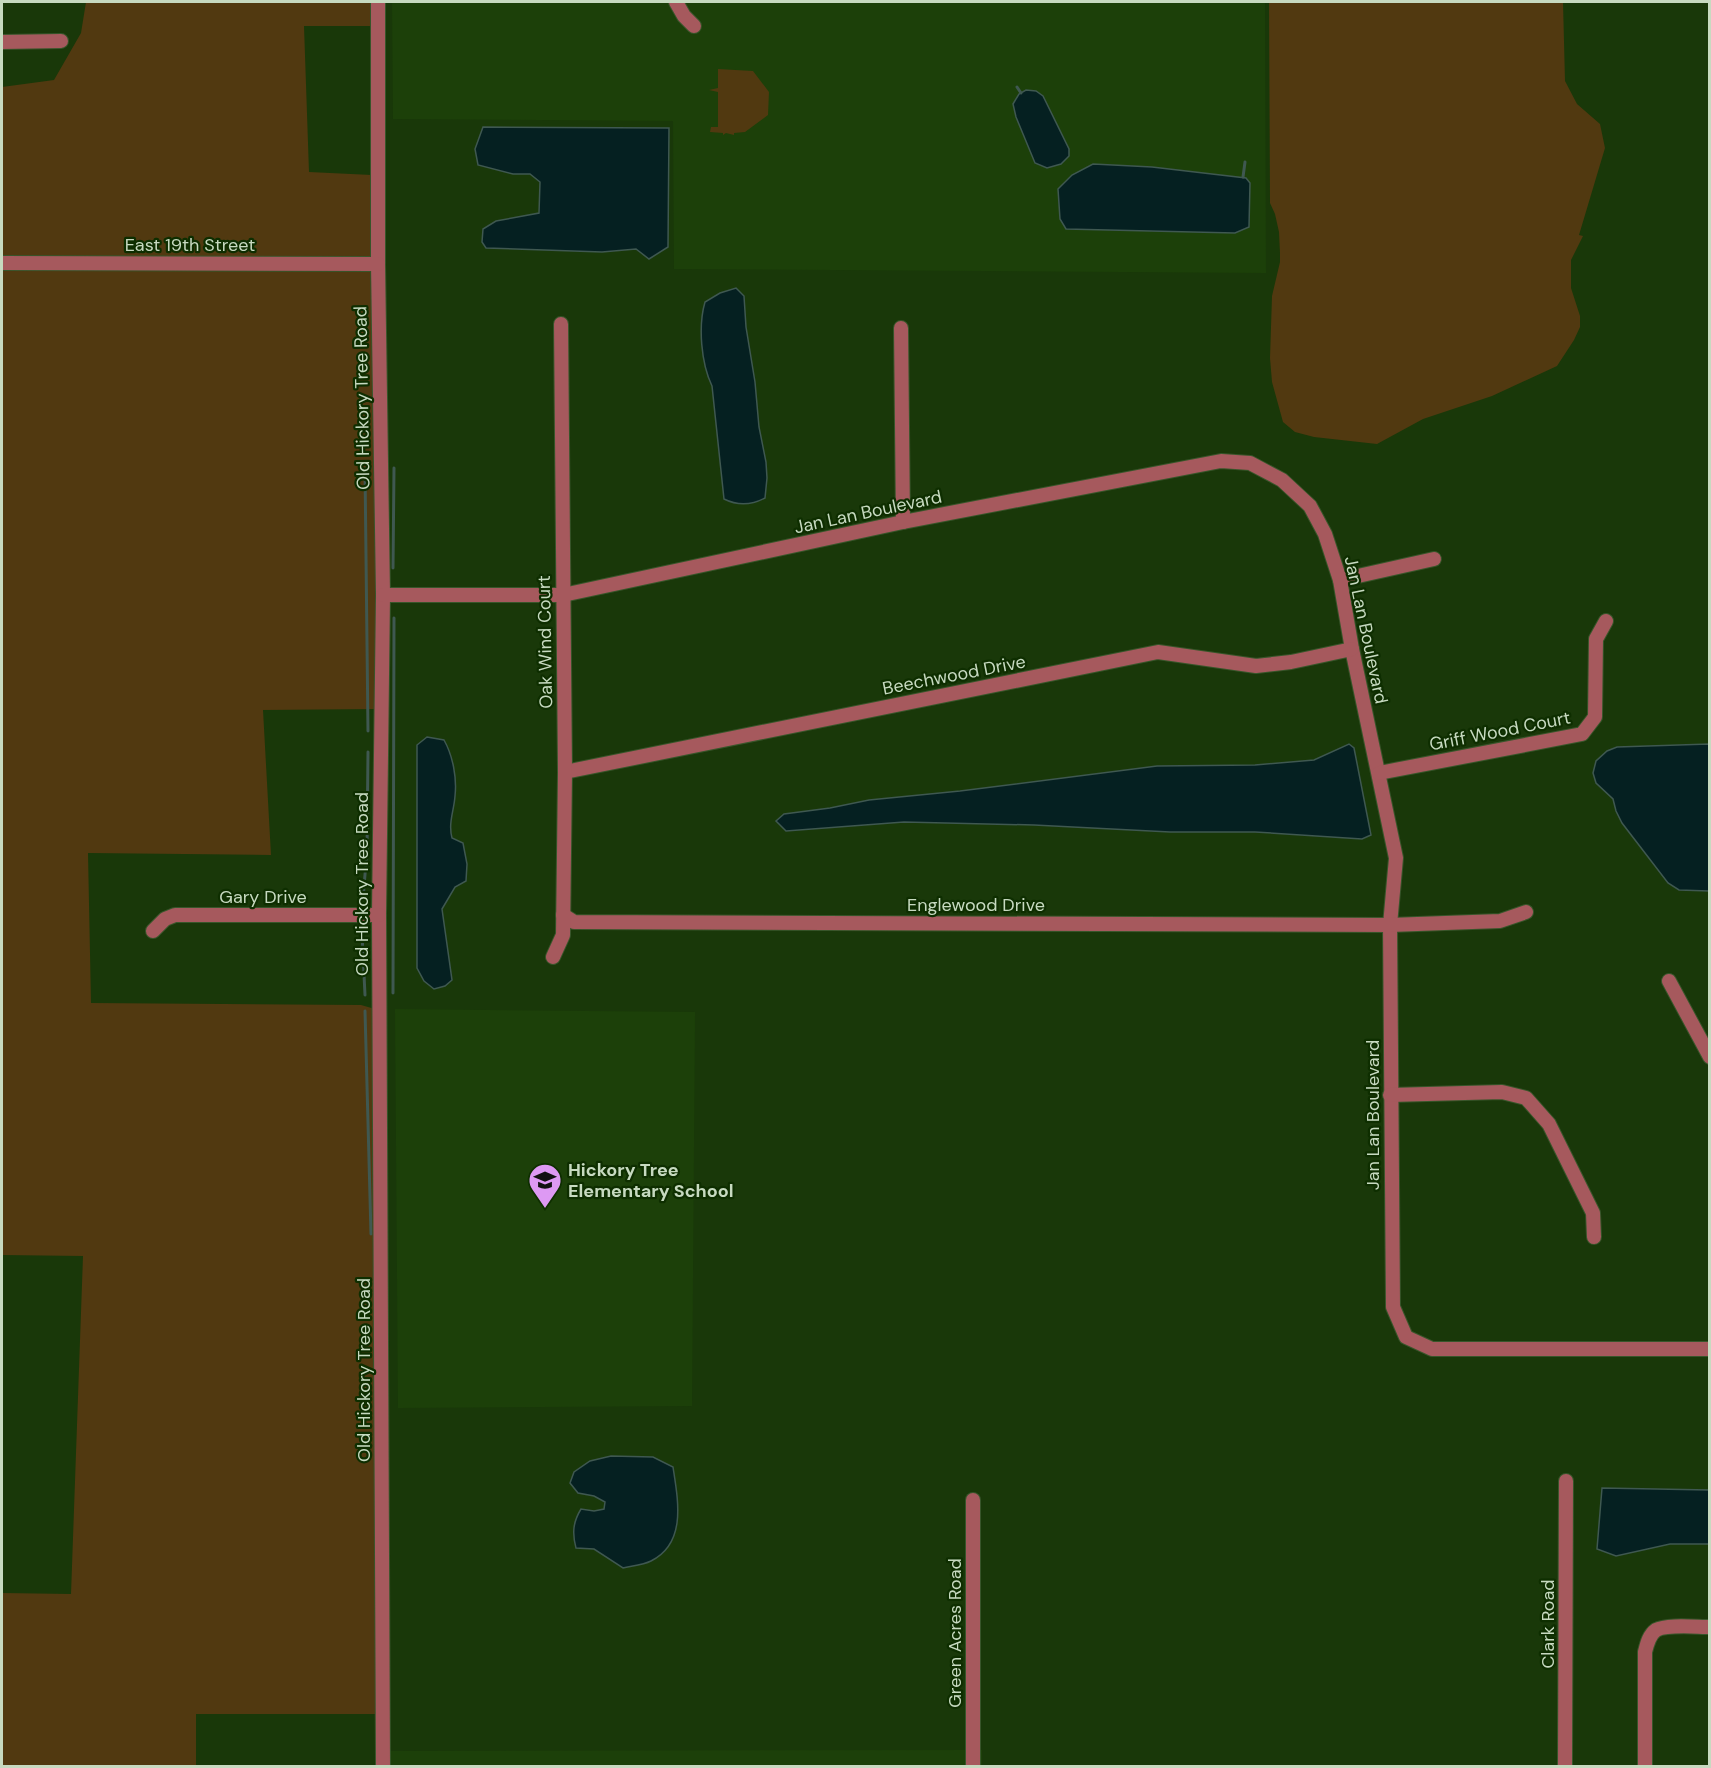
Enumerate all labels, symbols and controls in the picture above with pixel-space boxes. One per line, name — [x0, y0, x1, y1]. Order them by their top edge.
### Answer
street label: East 19th Street — [125, 233, 255, 257]
street label: Old Hickory Tree Road — [348, 306, 376, 490]
street label: Jan Lan Boulevard — [792, 485, 944, 539]
street label: Jan Lan Boulevard — [1339, 554, 1393, 706]
street label: Oak Wind Court — [532, 575, 558, 709]
street label: Beechwood Drive — [880, 649, 1028, 701]
street label: Griff Wood Court — [1427, 706, 1573, 756]
street label: Old Hickory Tree Road — [350, 792, 374, 976]
street label: Gary Drive — [219, 885, 307, 909]
street label: Englewood Drive — [907, 893, 1045, 917]
street label: Jan Lan Boulevard — [1361, 1040, 1385, 1190]
place label: Hickory Tree Elementary School — [568, 1158, 734, 1203]
school or university icon: Hickory Tree Elementary School — [527, 1162, 563, 1209]
street label: Old Hickory Tree Road — [352, 1278, 376, 1462]
street label: Green Acres Road — [943, 1558, 967, 1708]
street label: Clark Road — [1536, 1579, 1560, 1669]

